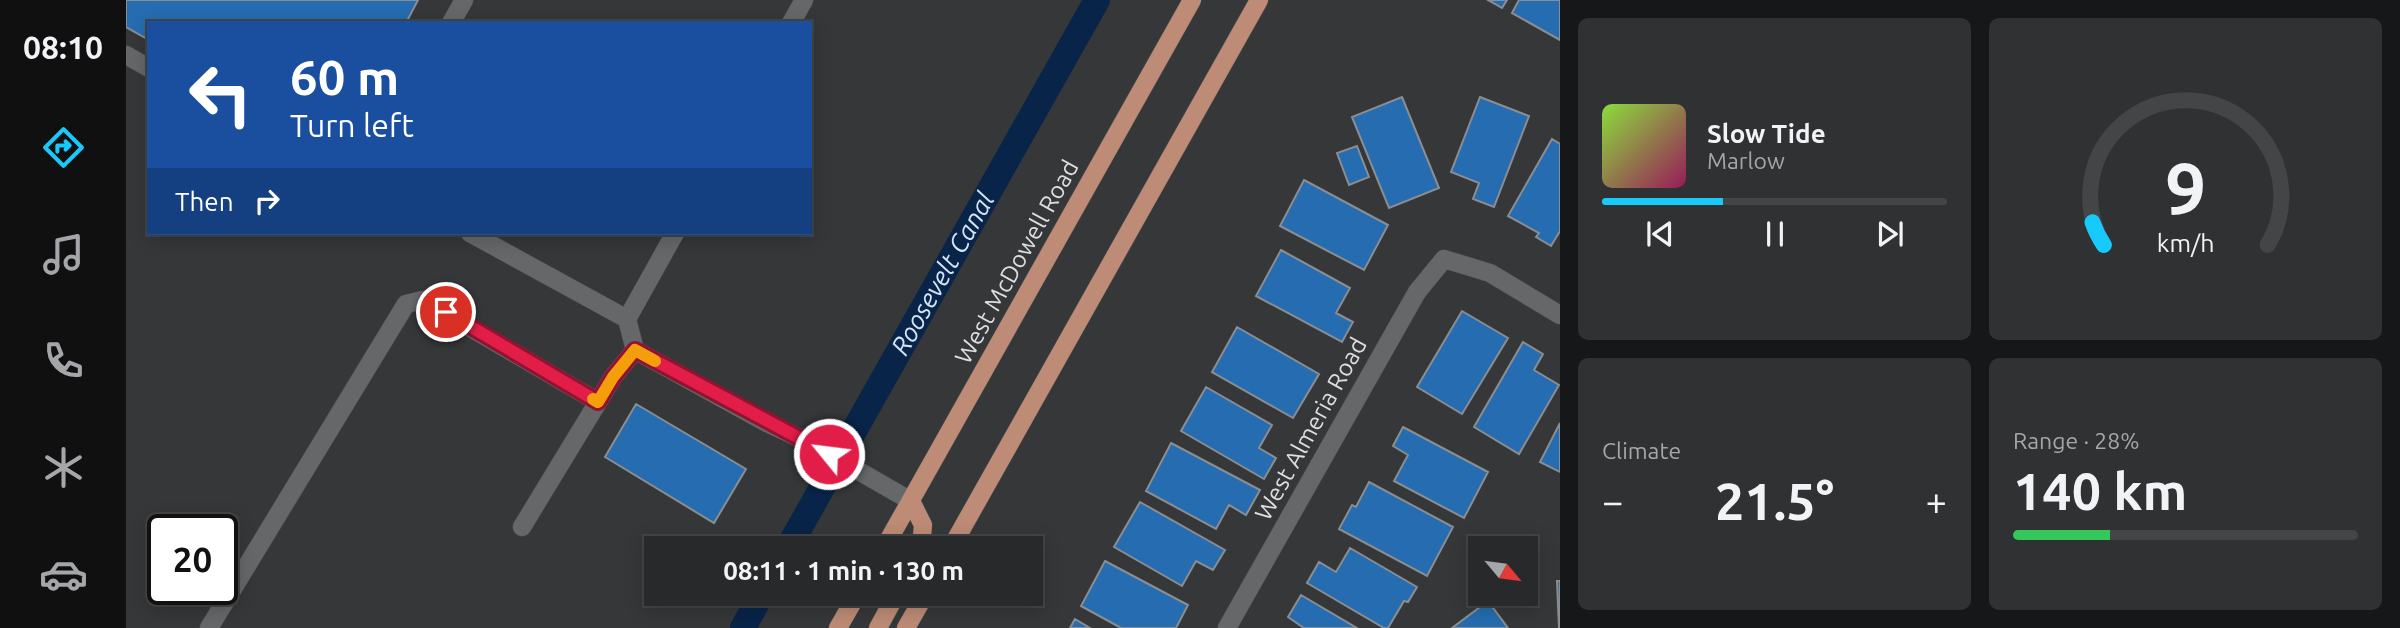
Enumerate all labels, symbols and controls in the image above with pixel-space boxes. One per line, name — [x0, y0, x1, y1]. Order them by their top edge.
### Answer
text: 08:10 — [23, 29, 103, 65]
icon: left — [175, 49, 266, 140]
text: 60 m — [290, 49, 399, 104]
text: Turn left — [290, 107, 414, 143]
text: Slow Tide — [1707, 119, 1826, 148]
icon: directions — [39, 123, 88, 172]
text: 9 — [2165, 147, 2206, 229]
text: Marlow — [1707, 148, 1785, 173]
street label: West McDowell Road — [949, 155, 1084, 368]
icon: right — [248, 182, 286, 220]
text: Then — [175, 187, 234, 216]
water label: Roosevelt Canal — [885, 187, 1000, 360]
icon: previous — [1641, 215, 1679, 253]
icon: pause — [1756, 215, 1794, 253]
icon: next — [1871, 215, 1909, 253]
text: km/h — [2157, 229, 2214, 257]
icon: music — [39, 230, 88, 279]
pin — [416, 282, 476, 342]
icon: arrive — [427, 293, 465, 331]
street label: West Almeria Road — [1249, 333, 1372, 525]
icon: phone — [39, 336, 88, 385]
position arrow — [792, 417, 866, 491]
text: Range · 28% — [2013, 428, 2140, 453]
text: Climate — [1602, 438, 1681, 463]
icon: climate — [39, 443, 88, 492]
text: 140 km — [2013, 462, 2187, 520]
text: 21.5° — [1715, 472, 1834, 530]
text: − — [1602, 480, 1623, 522]
text: + — [1926, 480, 1947, 522]
speed limit sign: 20 — [147, 514, 238, 605]
north arrow — [1468, 536, 1538, 606]
map controls — [1468, 536, 1538, 606]
icon: car — [39, 550, 88, 599]
text: 08:11 · 1 min · 130 m — [723, 556, 964, 585]

